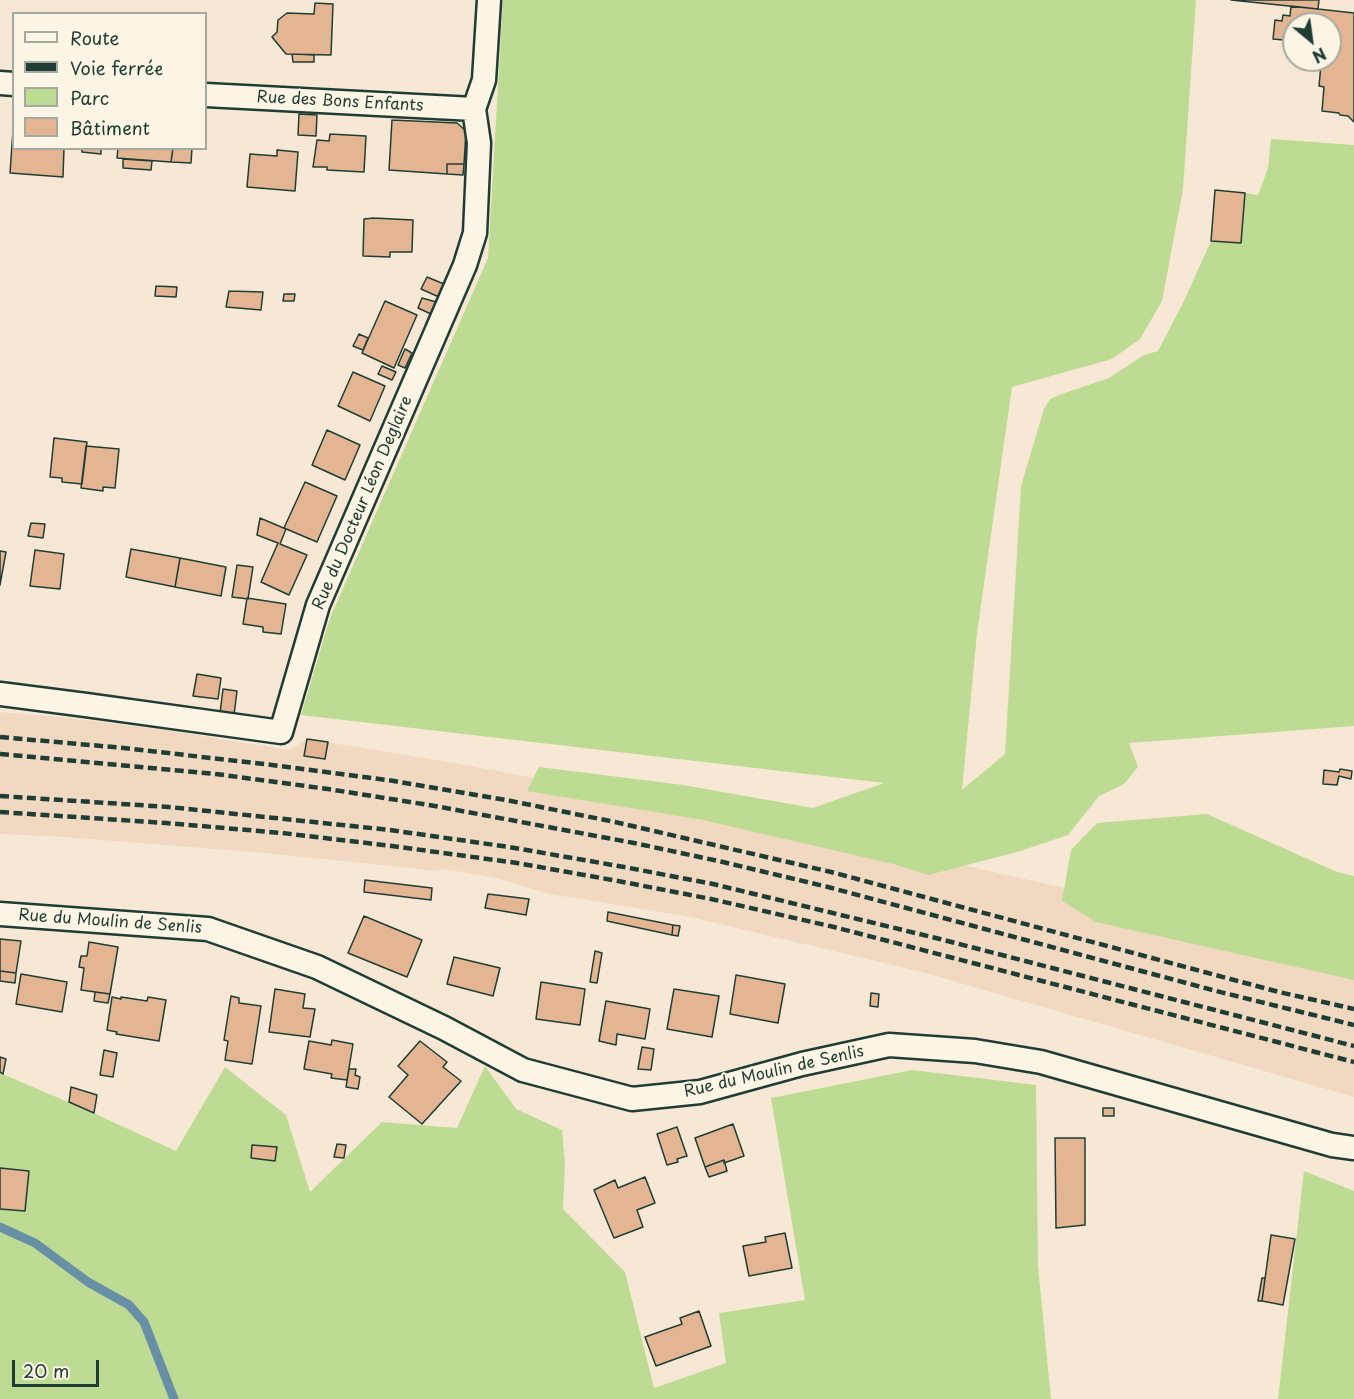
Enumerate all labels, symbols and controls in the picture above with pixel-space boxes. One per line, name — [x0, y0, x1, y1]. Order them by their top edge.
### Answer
legend — [12, 12, 207, 150]
north arrow — [1282, 12, 1342, 72]
text: Route — [70, 24, 119, 51]
text: N — [1308, 42, 1331, 70]
text: Voie ferrée — [70, 54, 163, 81]
text: Parc — [70, 84, 109, 111]
street label: Rue des Bons Enfants — [256, 88, 424, 116]
text: Bâtiment — [70, 114, 150, 141]
street label: Rue du Docteur Léon Deglaire — [309, 393, 417, 613]
street label: Rue du Moulin de Senlis — [18, 906, 202, 938]
street label: Rue du Moulin de Senlis — [682, 1042, 866, 1102]
scale bar — [15, 1348, 102, 1386]
text: 20 m — [23, 1357, 69, 1384]

